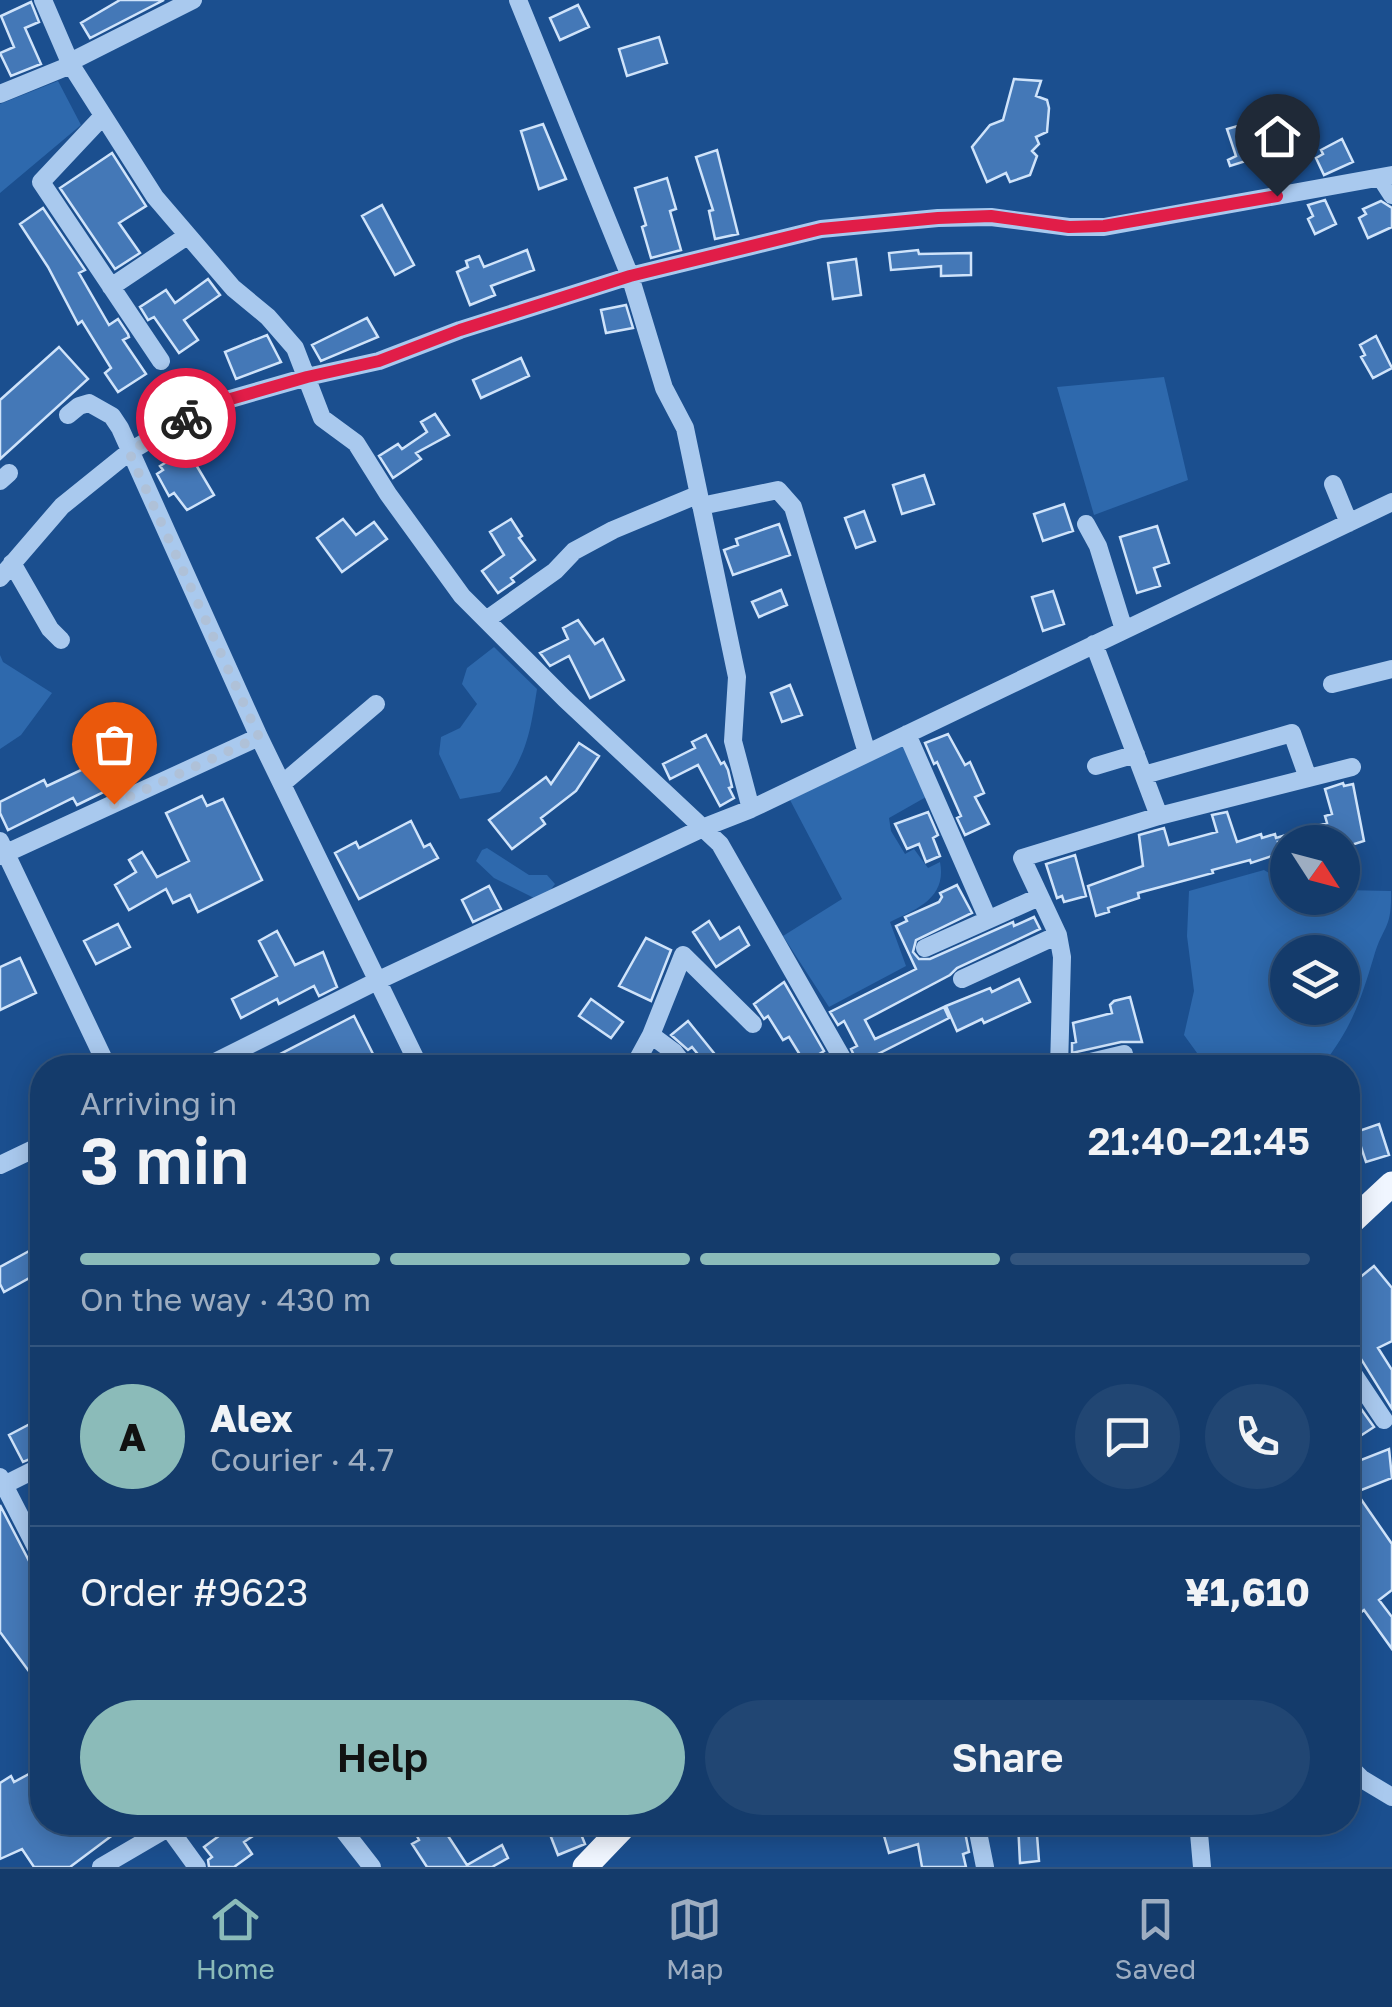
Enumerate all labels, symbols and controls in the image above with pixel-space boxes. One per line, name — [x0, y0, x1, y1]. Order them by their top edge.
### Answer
pin — [1235, 94, 1320, 197]
icon: home — [1250, 109, 1305, 164]
courier — [136, 368, 236, 468]
icon: bike — [159, 391, 214, 446]
pin — [72, 702, 157, 805]
icon: bag — [87, 717, 142, 772]
north arrow — [1270, 825, 1360, 915]
map controls — [1270, 825, 1360, 1025]
button: layers — [1270, 935, 1360, 1025]
text: Arriving in — [80, 1084, 237, 1122]
text: 21:40–21:45 — [1088, 1118, 1310, 1163]
text: 3 min — [80, 1120, 249, 1198]
text: On the way · 430 m — [80, 1280, 371, 1318]
button: chat — [1075, 1384, 1180, 1489]
button: phone — [1205, 1384, 1310, 1489]
text: Alex — [210, 1395, 293, 1440]
text: A — [119, 1414, 146, 1459]
text: Courier · 4.7 — [210, 1440, 394, 1478]
text: Order #9623 — [80, 1569, 308, 1614]
text: ¥1,610 — [1185, 1569, 1310, 1614]
button: Help — [80, 1700, 685, 1815]
button: Share — [705, 1700, 1310, 1815]
tab: Home — [196, 1892, 275, 1985]
tab: Map — [666, 1892, 723, 1985]
tab: Saved — [1115, 1892, 1196, 1985]

